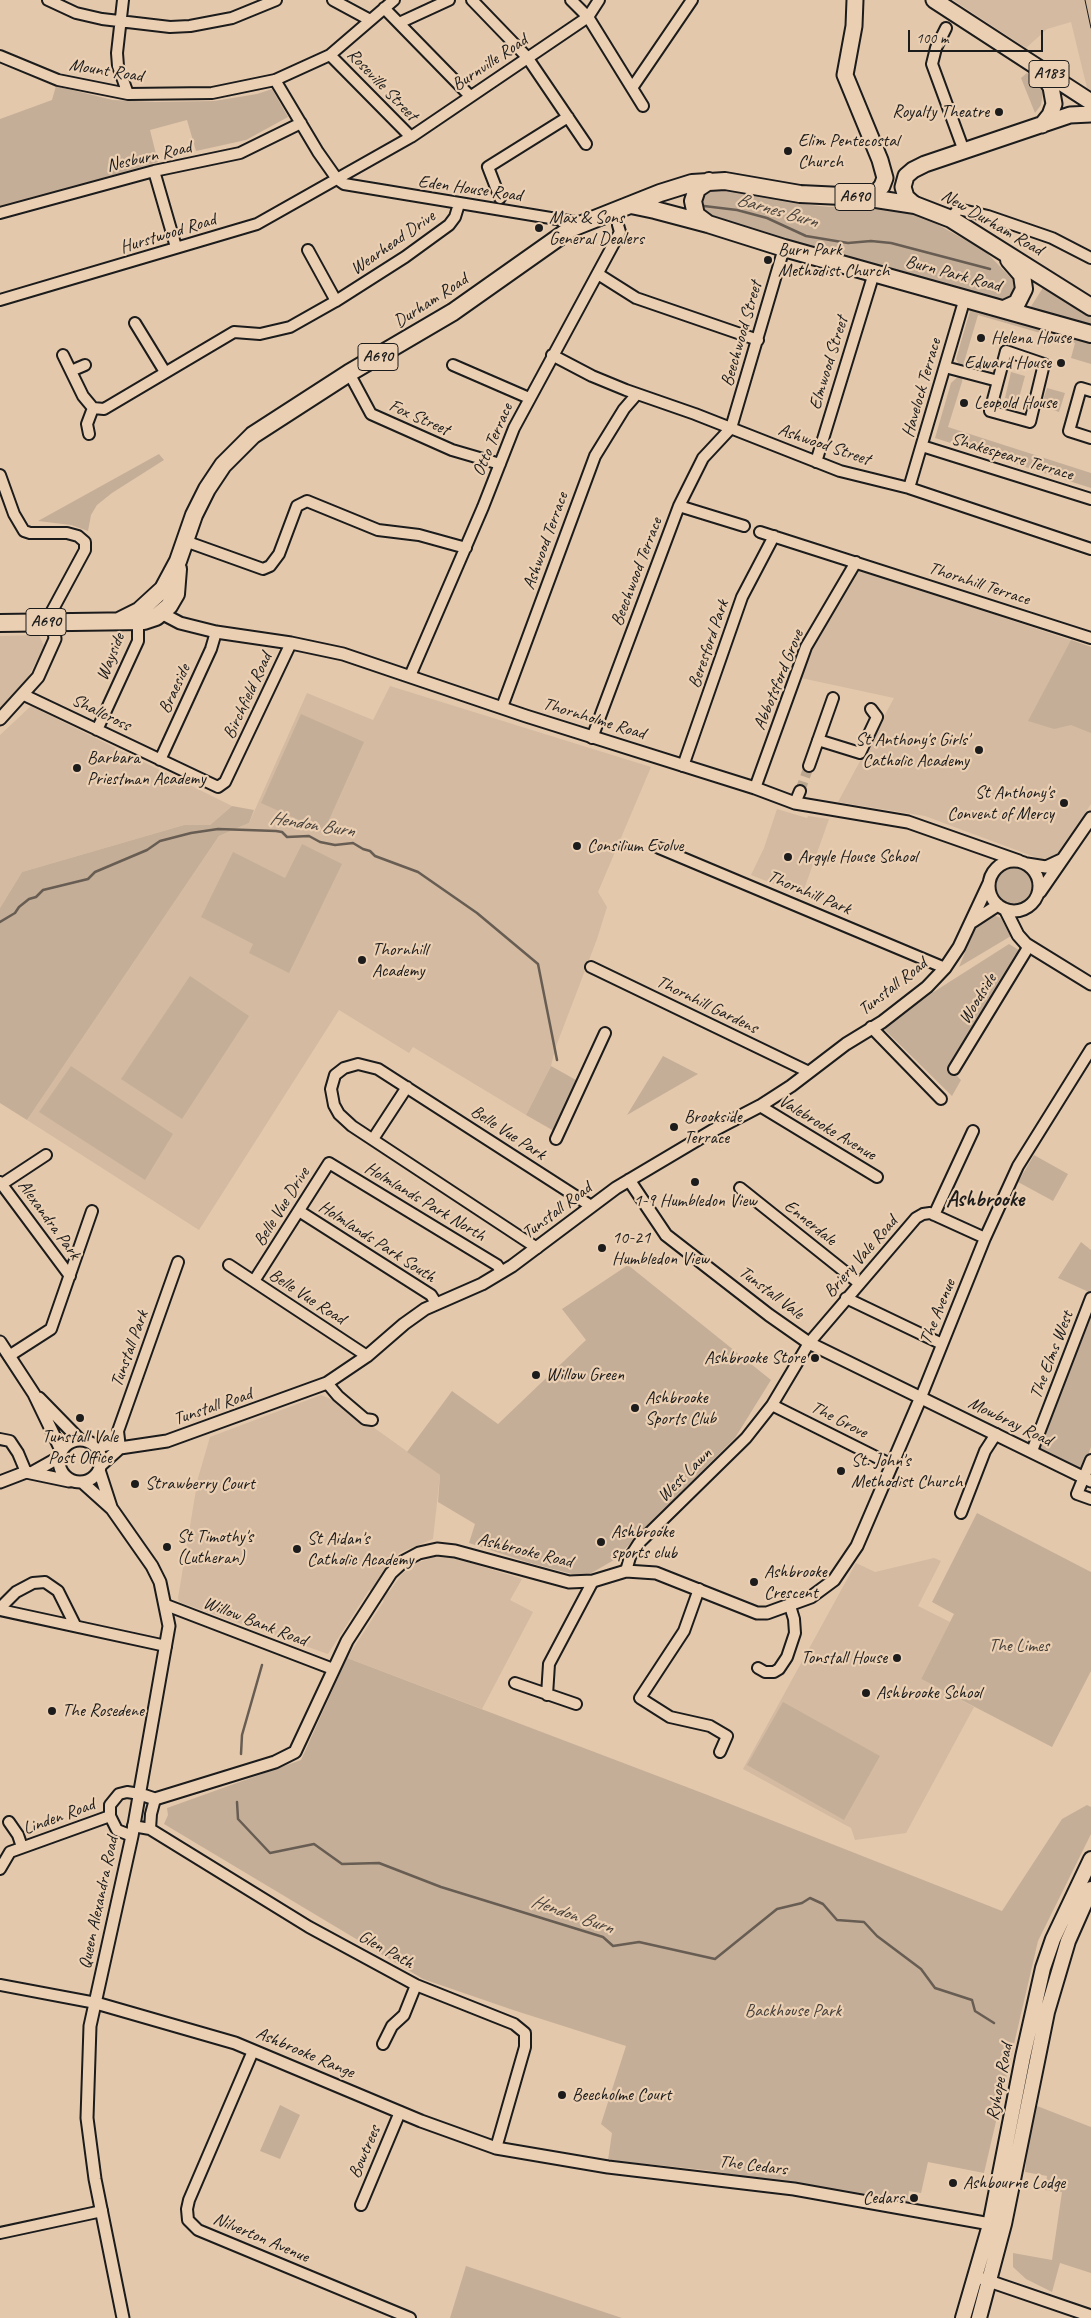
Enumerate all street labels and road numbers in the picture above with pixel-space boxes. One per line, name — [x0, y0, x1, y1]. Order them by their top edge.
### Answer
street label: Burnville Road — [448, 30, 532, 96]
street label: Roseville Street — [342, 44, 422, 126]
street label: Mount Road — [68, 55, 144, 87]
road number: A183 — [1029, 61, 1069, 88]
street label: Nesburn Road — [104, 137, 194, 177]
street label: Eden House Road — [417, 171, 523, 207]
road number: A690 — [835, 183, 875, 210]
street label: New Durham Road — [937, 185, 1047, 261]
street label: Wearhead Drive — [347, 206, 439, 280]
street label: Hurstwood Road — [118, 209, 218, 259]
street label: Burn Park Road — [903, 251, 1003, 297]
street label: Durham Road — [390, 269, 472, 333]
street label: Beechwood Street — [717, 279, 767, 389]
street label: Elmwood Street — [805, 314, 853, 412]
street label: Havelock Terrace — [898, 336, 946, 440]
road number: A690 — [358, 344, 398, 371]
street label: Fox Street — [385, 395, 453, 441]
street label: Otto Terrace — [468, 400, 518, 480]
street label: Ashwood Street — [775, 419, 873, 471]
street label: Shakespeare Terrace — [948, 428, 1076, 486]
street label: Ashwood Terrace — [518, 489, 574, 593]
street label: Beechwood Terrace — [606, 515, 668, 629]
street label: Thornhill Terrace — [926, 557, 1032, 611]
street label: Beresford Park — [684, 597, 734, 691]
road number: A690 — [26, 608, 66, 636]
street label: Abbotsford Grove — [749, 627, 809, 733]
street label: Wayside — [92, 630, 130, 684]
street label: Birchfield Road — [219, 649, 277, 743]
street label: Braeside — [154, 661, 196, 717]
street label: Shallcross — [68, 690, 134, 736]
street label: Thornholme Road — [540, 693, 648, 745]
street label: Thornhill Park — [764, 866, 854, 920]
street label: Tunstall Road — [854, 953, 932, 1021]
street label: Woodside — [954, 970, 1002, 1028]
street label: Thornhill Gardens — [653, 971, 761, 1039]
street label: Valebrooke Avenue — [774, 1090, 880, 1166]
street label: Belle Vue Park — [466, 1101, 550, 1165]
street label: Holmlands Park North — [361, 1157, 489, 1247]
street label: Belle Vue Drive — [249, 1163, 315, 1251]
street label: Alexandra Park — [13, 1176, 85, 1264]
street label: Tunstall Road — [518, 1178, 596, 1244]
street label: Ennerdale — [779, 1195, 841, 1251]
street label: Holmlands Park South — [314, 1196, 440, 1288]
street label: Briery Vale Road — [820, 1212, 902, 1302]
street label: Tunstall Vale — [734, 1262, 808, 1324]
street label: Belle Vue Road — [265, 1264, 349, 1330]
street label: The Avenue — [915, 1276, 961, 1348]
street label: Tunstall Park — [106, 1308, 154, 1390]
street label: The Elms West — [1025, 1308, 1079, 1402]
street label: Tunstall Road — [171, 1384, 255, 1430]
street label: Mowbray Road — [965, 1392, 1055, 1452]
street label: The Grove — [807, 1397, 871, 1443]
street label: West Lawn — [653, 1443, 717, 1507]
street label: Ashbrooke Road — [475, 1529, 575, 1573]
street label: Willow Bank Road — [200, 1592, 310, 1652]
street label: Linden Road — [20, 1794, 98, 1840]
street label: Queen Alexandra Road — [74, 1835, 124, 1971]
street label: Glen Path — [355, 1926, 417, 1974]
street label: Ashbrooke Range — [253, 2023, 357, 2083]
street label: Ryhope Road — [982, 2042, 1018, 2122]
street label: Bowtrees — [344, 2122, 386, 2182]
street label: The Cedars — [718, 2151, 788, 2181]
street label: Nilverton Avenue — [210, 2208, 312, 2268]

